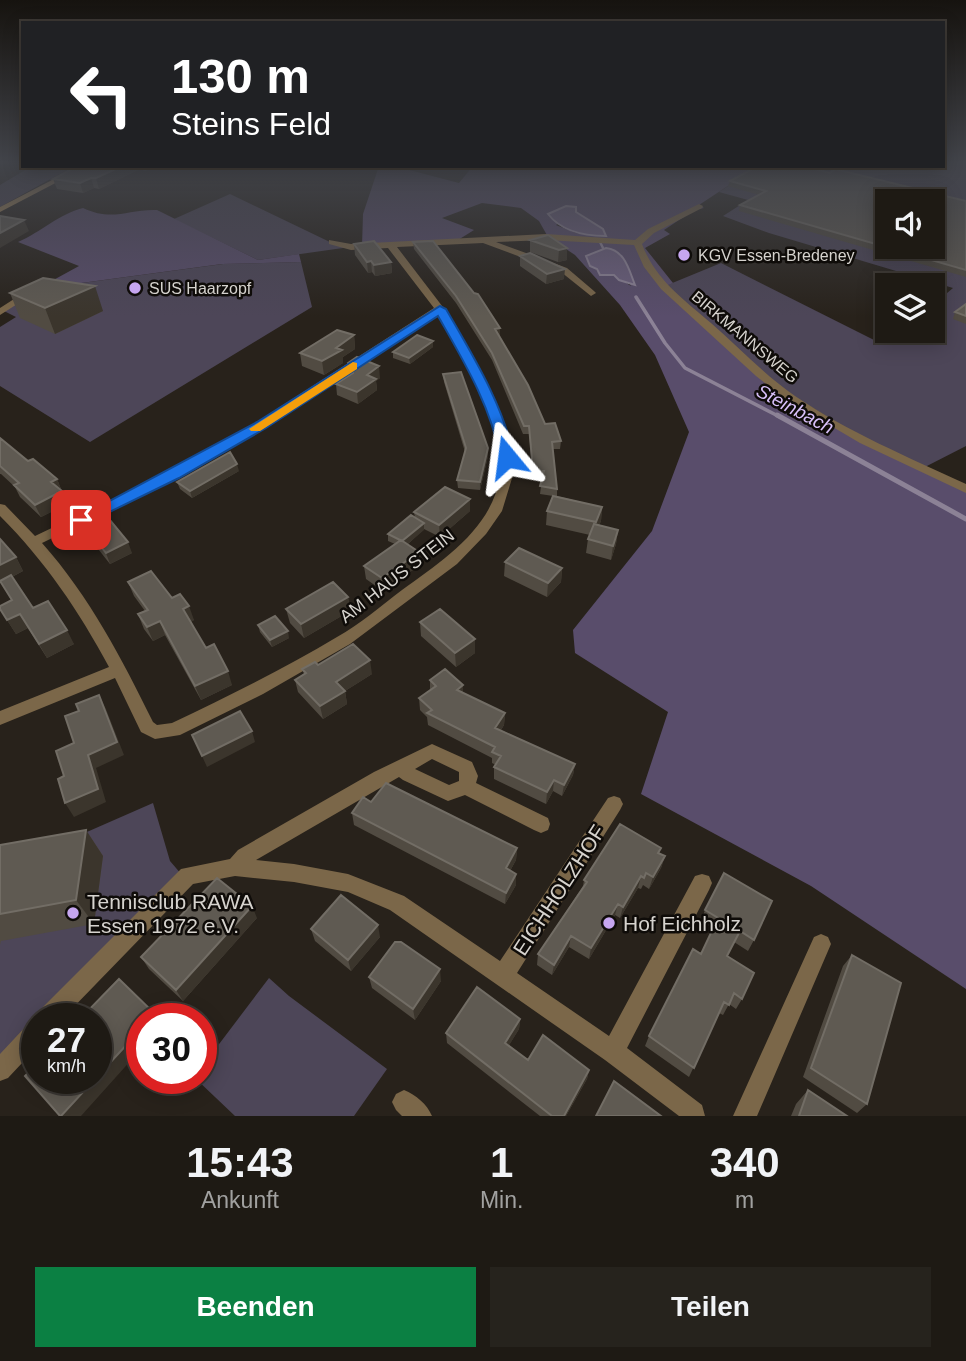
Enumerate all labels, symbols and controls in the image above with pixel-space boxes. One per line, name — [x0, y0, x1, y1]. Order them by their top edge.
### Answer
icon: left — [56, 49, 147, 140]
text: 130 m — [171, 49, 310, 103]
text: Steins Feld — [171, 106, 331, 142]
map controls — [875, 189, 945, 343]
button: sound — [875, 189, 945, 259]
marker: KGV Essen-Bredeney — [676, 247, 692, 263]
place label: KGV Essen-Bredeney — [698, 247, 855, 264]
button: layers — [875, 273, 945, 343]
marker: SUS Haarzopf — [127, 280, 143, 296]
place label: SUS Haarzopf — [149, 280, 252, 297]
street label: BIRKMANNSWEG — [688, 288, 802, 386]
water label: Steinbach — [753, 380, 837, 438]
position arrow — [470, 420, 544, 494]
pin — [51, 490, 111, 550]
icon: arrive — [62, 501, 100, 539]
street label: AM HAUS STEIN — [336, 525, 458, 627]
street label: EICHHOLZHOF — [508, 821, 610, 959]
place label: Tennisclub RAWA Essen 1972 e.V. — [87, 890, 254, 937]
marker: Tennisclub RAWA Essen 1972 e.V. — [65, 905, 81, 921]
place label: Hof Eichholz — [623, 912, 741, 935]
marker: Hof Eichholz — [601, 915, 617, 931]
speed limit sign: 30 — [126, 1003, 217, 1094]
text: 27 — [47, 1020, 86, 1059]
text: km/h — [47, 1056, 86, 1076]
text: 15:43 — [186, 1139, 294, 1186]
text: 1 — [490, 1139, 513, 1186]
text: 340 — [710, 1139, 780, 1186]
text: Ankunft — [201, 1187, 279, 1213]
text: Min. — [480, 1187, 523, 1213]
text: m — [735, 1187, 754, 1213]
button: Beenden — [35, 1267, 476, 1347]
button: Teilen — [490, 1267, 931, 1347]

